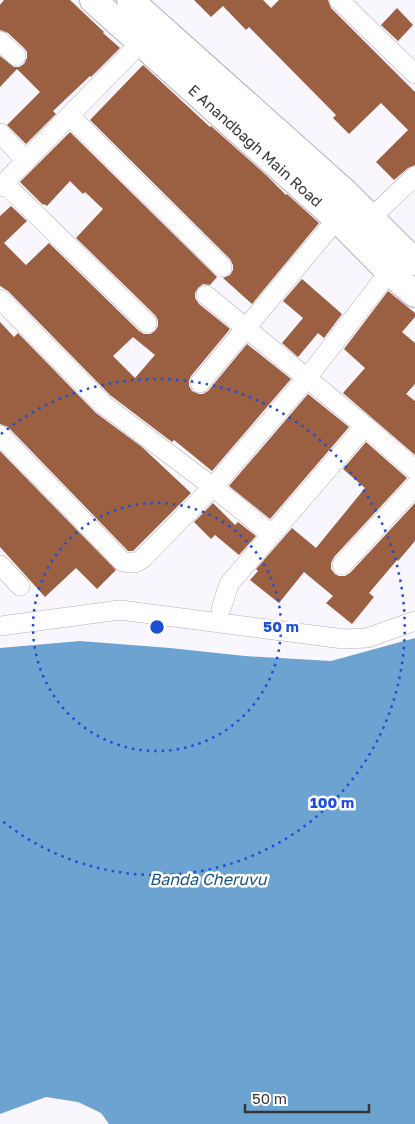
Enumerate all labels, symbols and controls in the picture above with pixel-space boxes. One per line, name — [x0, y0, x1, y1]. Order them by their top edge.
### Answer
street label: E Anandbagh Main Road — [185, 80, 326, 210]
text: 50 m — [263, 617, 299, 635]
centre of rings — [148, 618, 166, 636]
text: 100 m — [310, 793, 354, 811]
water label: Banda Cheruvu — [149, 869, 268, 889]
scale bar — [245, 1082, 369, 1114]
text: 50 m — [252, 1089, 287, 1107]

